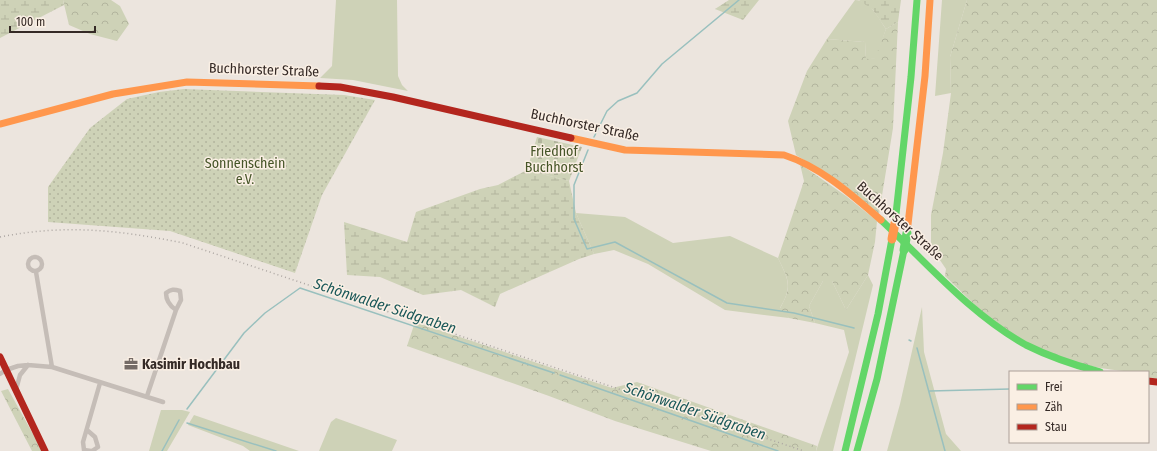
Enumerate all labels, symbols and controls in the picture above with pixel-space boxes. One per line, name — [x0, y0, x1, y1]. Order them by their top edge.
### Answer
scale bar — [10, 8, 95, 34]
text: 100 m — [16, 15, 45, 29]
street label: Buchhorster Straße — [209, 60, 320, 80]
street label: Buchhorster Straße — [529, 105, 641, 145]
park label: Friedhof Buchhorst — [525, 143, 584, 176]
park label: Sonnenschein e.V. — [205, 155, 285, 188]
street label: Buchhorster Straße — [853, 178, 947, 264]
water label: Schönwalder Südgraben — [311, 274, 459, 338]
office icon: Kasimir Hochbau — [123, 356, 139, 372]
place label: Kasimir Hochbau — [142, 356, 240, 373]
legend — [1009, 371, 1149, 443]
water label: Schönwalder Südgraben — [621, 378, 768, 444]
text: Frei — [1045, 380, 1063, 394]
text: Zäh — [1045, 400, 1063, 414]
text: Stau — [1045, 420, 1067, 434]

